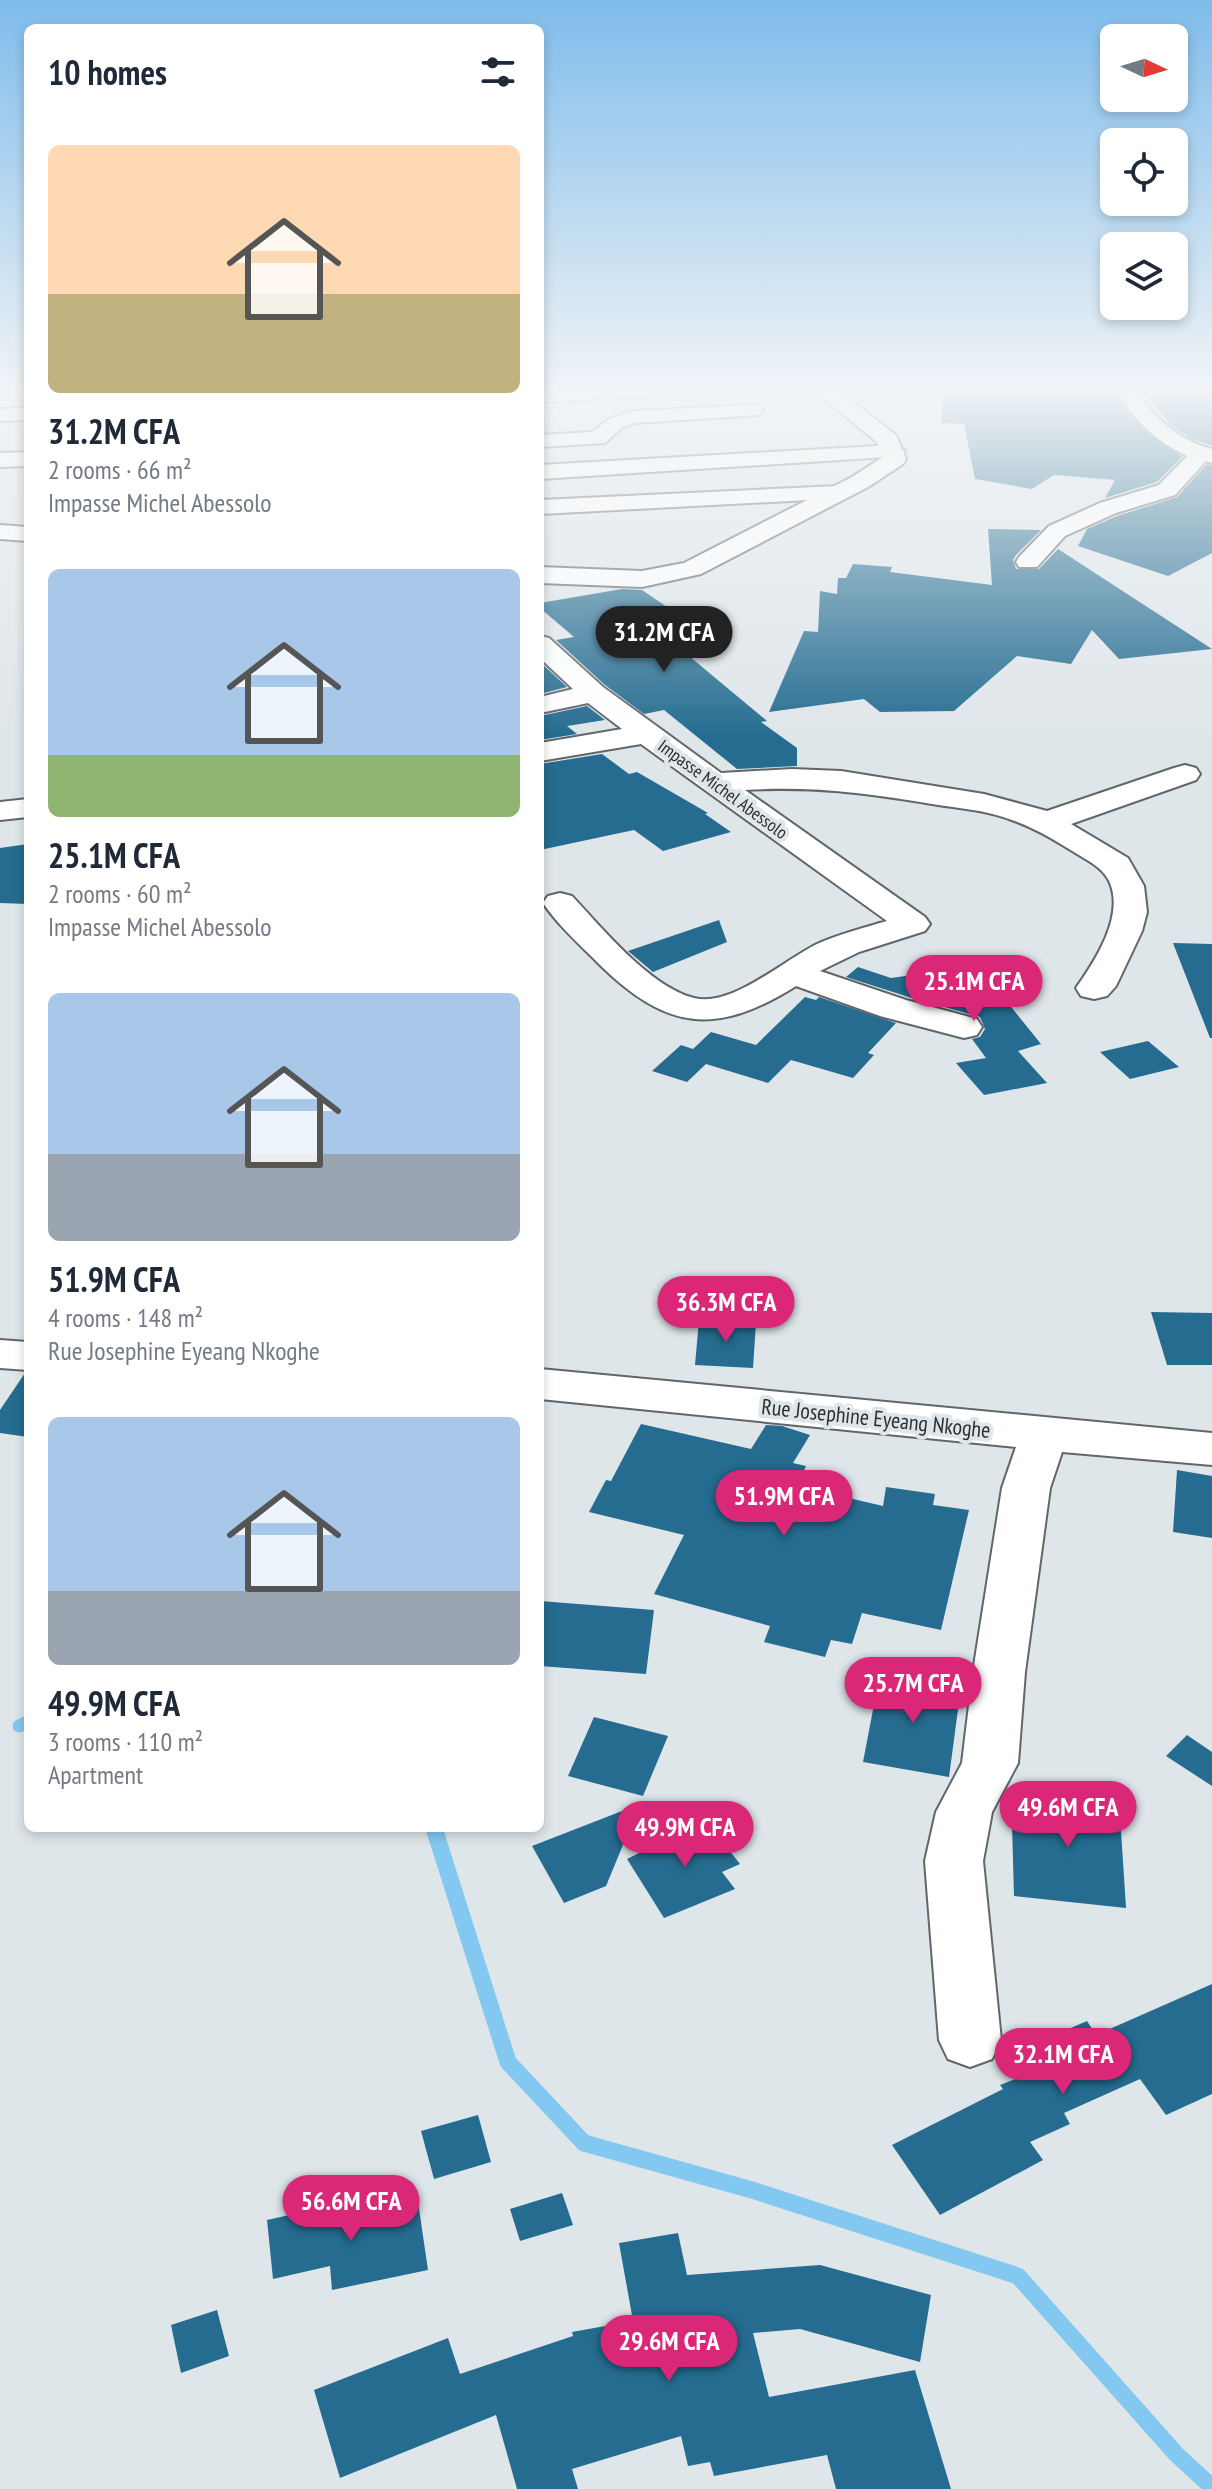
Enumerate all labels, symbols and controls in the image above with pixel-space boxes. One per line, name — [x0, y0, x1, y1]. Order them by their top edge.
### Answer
north arrow — [1100, 24, 1188, 112]
map controls — [1100, 24, 1188, 320]
text: 10 homes — [48, 50, 167, 94]
icon: filters — [476, 50, 520, 94]
button: locate — [1100, 128, 1188, 216]
icon: home — [212, 197, 356, 341]
button: layers — [1100, 232, 1188, 320]
text: 31.2M CFA — [48, 409, 180, 453]
text: 2 rooms · 66 m² — [48, 453, 192, 486]
text: Impasse Michel Abessolo — [48, 486, 271, 519]
pin: 31.2M CFA — [572, 606, 756, 674]
text: 31.2M CFA — [614, 615, 714, 648]
icon: home — [212, 621, 356, 765]
street label: Impasse Michel Abessolo — [654, 734, 793, 844]
text: 25.1M CFA — [48, 833, 180, 877]
text: 2 rooms · 60 m² — [48, 877, 192, 910]
text: Impasse Michel Abessolo — [48, 910, 271, 943]
pin: 25.1M CFA — [882, 955, 1066, 1023]
text: 25.1M CFA — [924, 964, 1024, 997]
icon: home — [212, 1045, 356, 1189]
text: 51.9M CFA — [48, 1257, 180, 1301]
pin: 36.3M CFA — [634, 1276, 818, 1344]
text: 36.3M CFA — [676, 1285, 776, 1318]
text: 4 rooms · 148 m² — [48, 1301, 203, 1334]
text: Rue Josephine Eyeang Nkoghe — [48, 1334, 320, 1367]
street label: Rue Josephine Eyeang Nkoghe — [760, 1392, 992, 1444]
icon: home — [212, 1469, 356, 1613]
pin: 51.9M CFA — [692, 1470, 876, 1538]
text: 51.9M CFA — [734, 1479, 834, 1512]
pin: 25.7M CFA — [821, 1657, 1005, 1725]
text: 25.7M CFA — [863, 1666, 963, 1699]
text: 49.9M CFA — [48, 1681, 180, 1725]
text: 3 rooms · 110 m² — [48, 1725, 203, 1758]
text: Apartment — [48, 1758, 143, 1791]
pin: 49.6M CFA — [976, 1781, 1160, 1849]
text: 49.6M CFA — [1018, 1790, 1118, 1823]
pin: 49.9M CFA — [593, 1801, 777, 1869]
text: 49.9M CFA — [635, 1810, 735, 1843]
pin: 32.1M CFA — [971, 2028, 1155, 2096]
text: 32.1M CFA — [1013, 2037, 1113, 2070]
pin: 56.6M CFA — [259, 2175, 443, 2243]
text: 56.6M CFA — [301, 2184, 401, 2217]
pin: 29.6M CFA — [577, 2315, 761, 2383]
text: 29.6M CFA — [619, 2324, 719, 2357]

